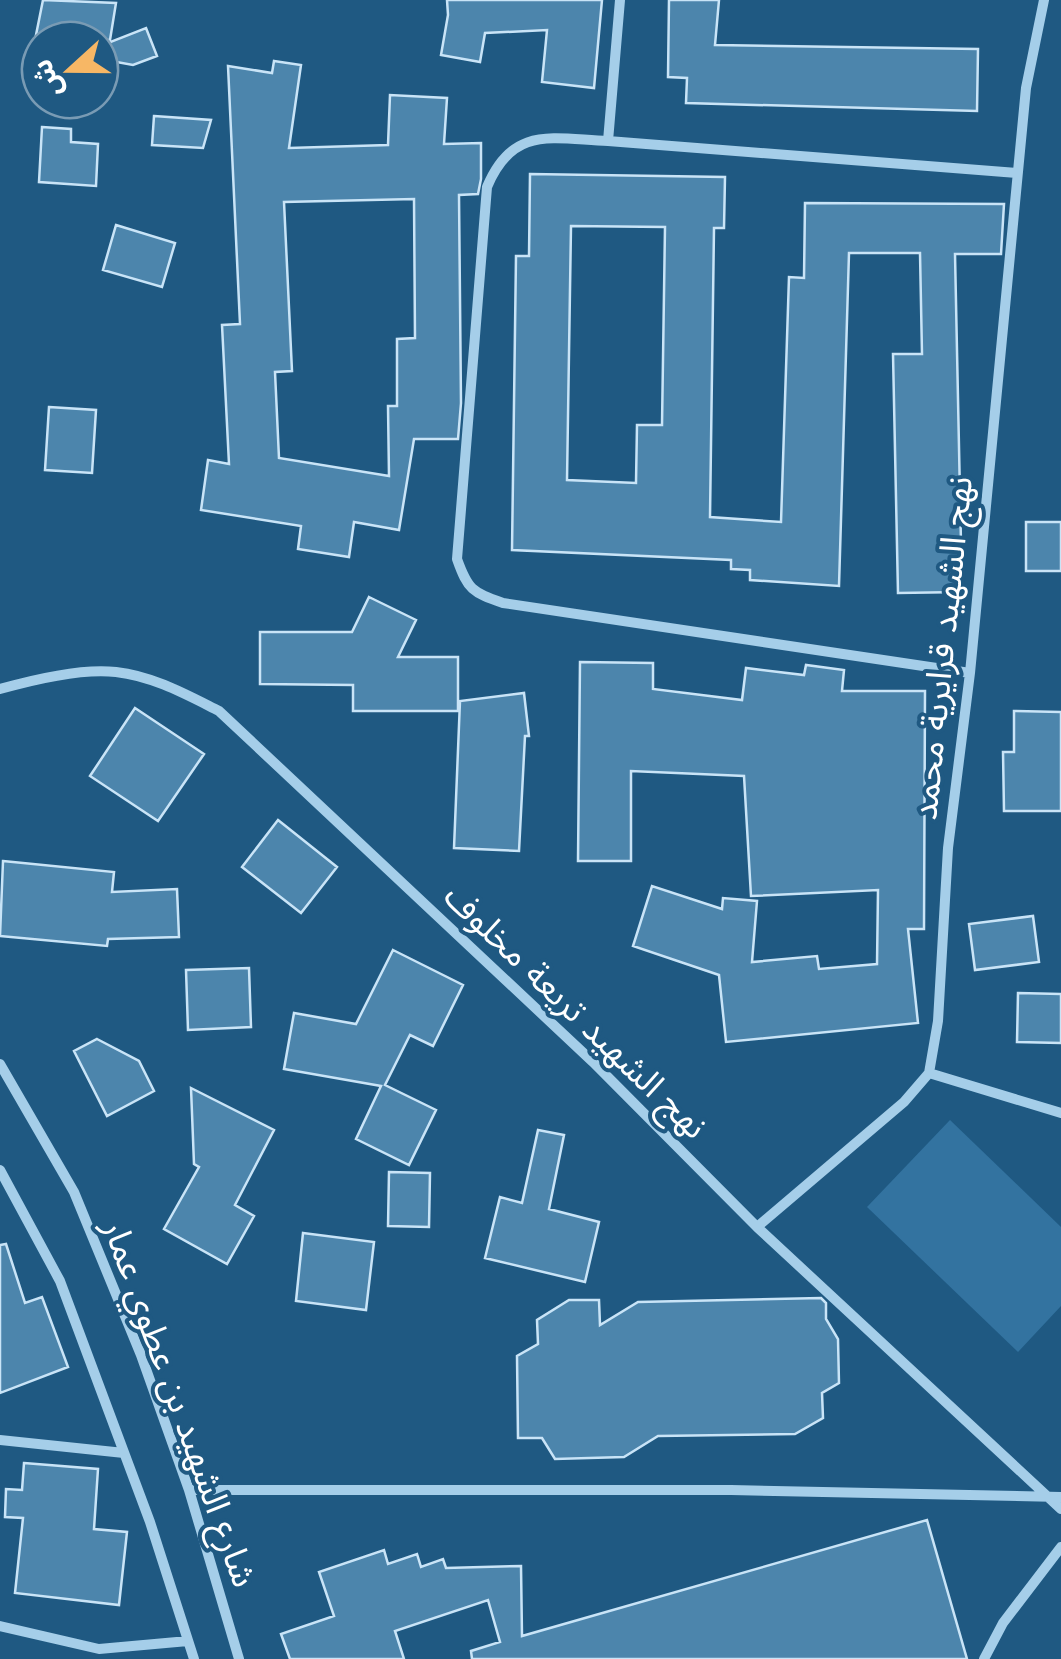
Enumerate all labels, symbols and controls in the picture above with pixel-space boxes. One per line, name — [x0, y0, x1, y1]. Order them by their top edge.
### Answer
north arrow — [20, 20, 120, 120]
text: ش — [21, 54, 73, 104]
street label: نهج الشهيد قرايرية محمد — [899, 474, 986, 822]
street label: نهج الشهيد تريعة مخلوف — [432, 872, 719, 1151]
street label: شارع الشهيد بن عطوي عمار — [88, 1211, 270, 1595]

